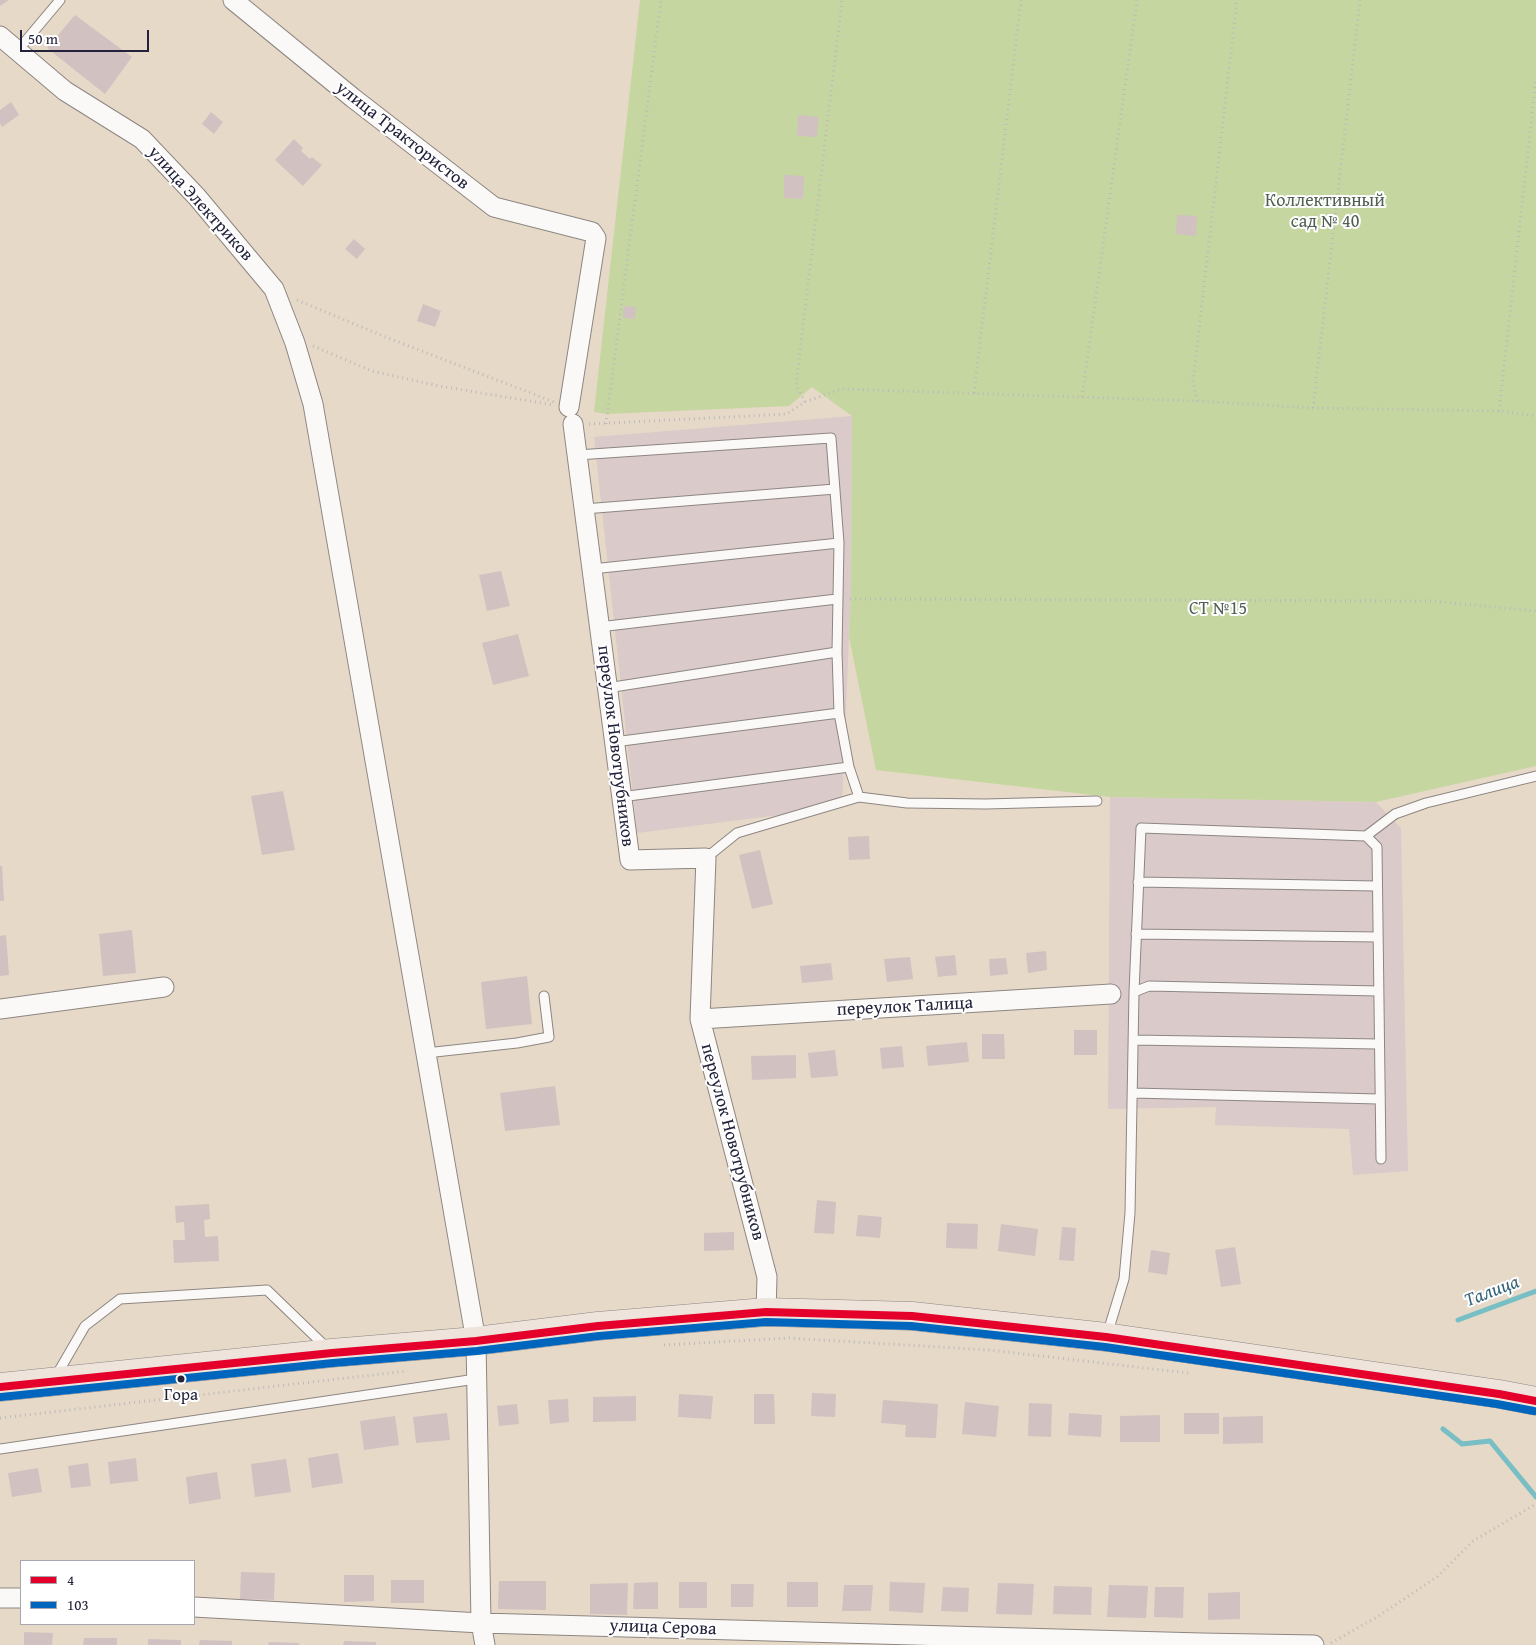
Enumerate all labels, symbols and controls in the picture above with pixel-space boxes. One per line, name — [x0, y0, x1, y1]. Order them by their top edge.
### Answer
scale bar — [22, 20, 151, 52]
text: 50 m — [28, 28, 58, 49]
street label: улица Трактористов — [331, 77, 473, 195]
street label: улица Электриков — [143, 142, 257, 266]
park label: Коллективный сад № 40 — [1265, 190, 1385, 232]
park label: СТ №15 — [1189, 598, 1247, 620]
street label: переулок Новотрубников — [592, 644, 638, 848]
street label: переулок Талица — [836, 993, 974, 1021]
street label: переулок Новотрубников — [695, 1041, 769, 1243]
water label: Талица — [1462, 1271, 1522, 1313]
marker: Гора — [176, 1374, 186, 1384]
place label: Гора — [164, 1386, 198, 1406]
legend — [20, 1560, 195, 1625]
text: 4 — [67, 1569, 74, 1590]
text: 103 — [67, 1594, 89, 1615]
street label: улица Серова — [609, 1615, 717, 1641]

